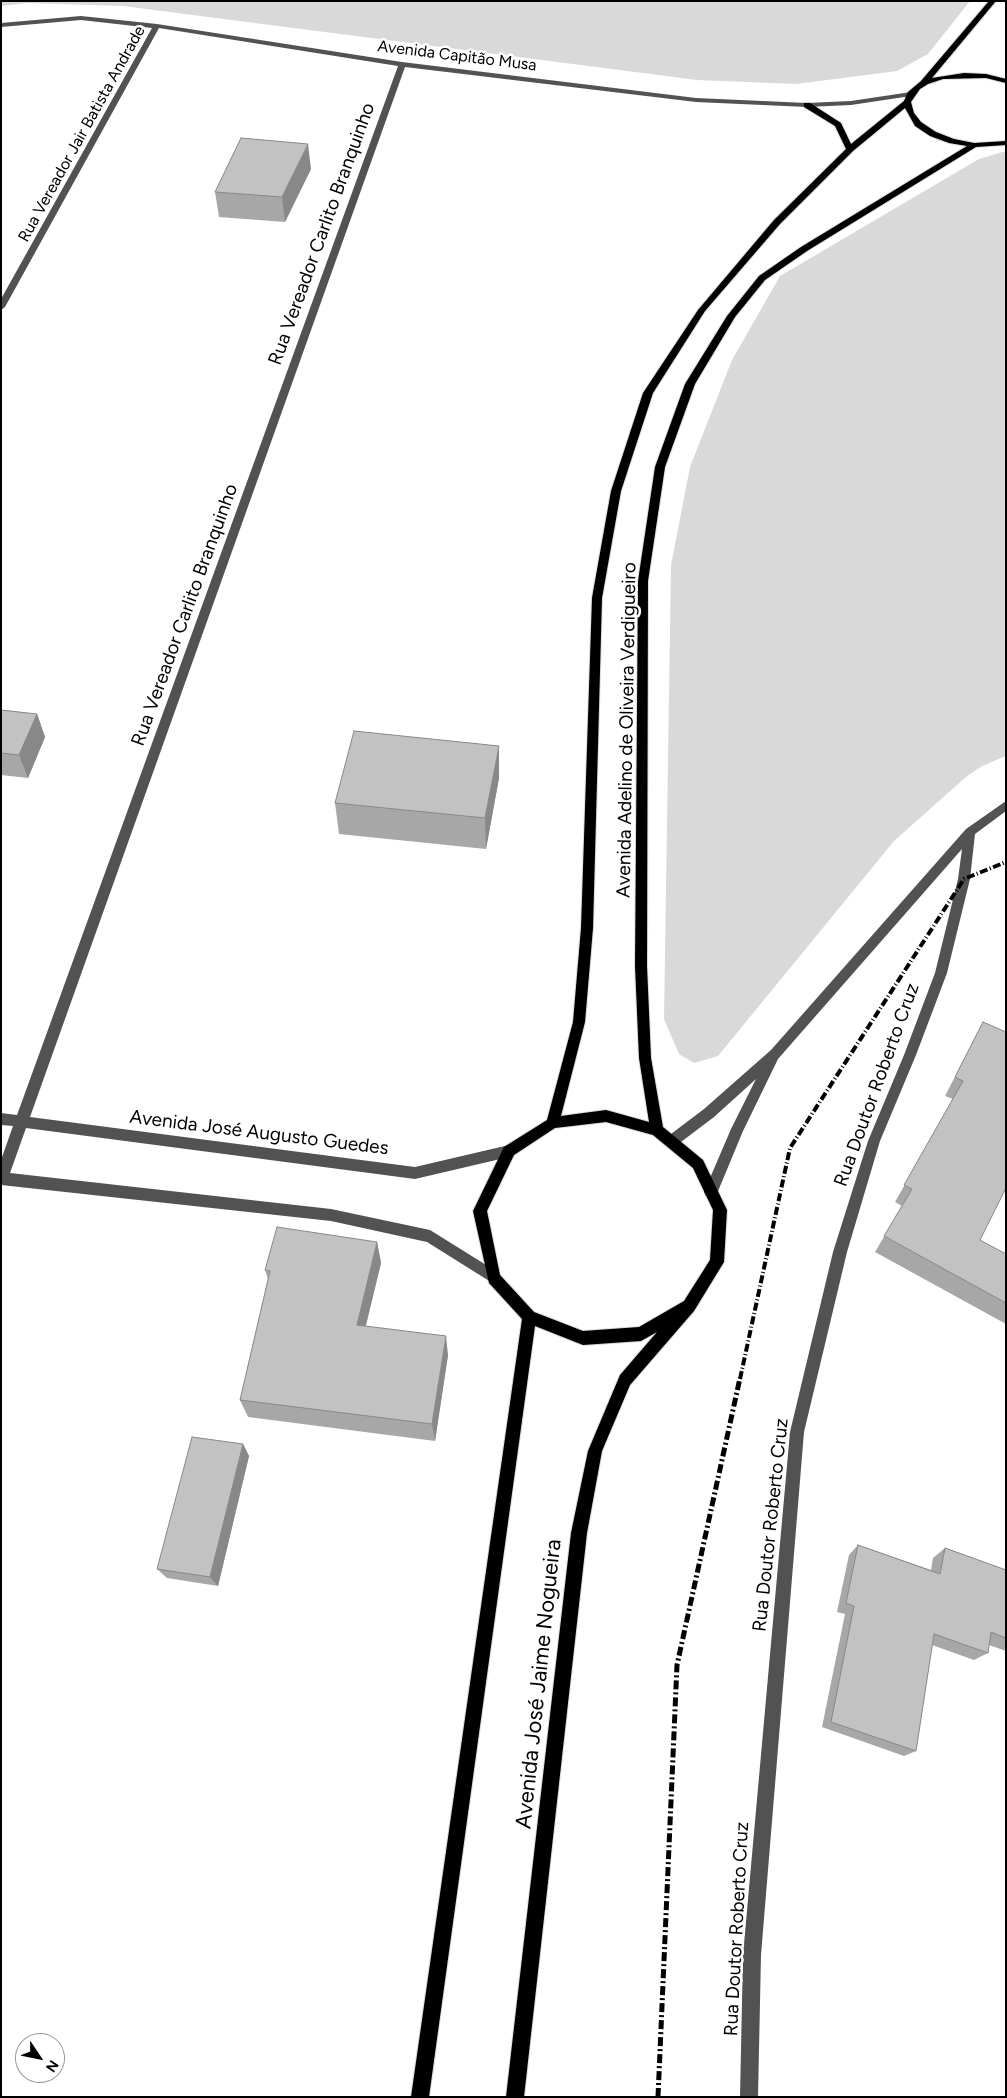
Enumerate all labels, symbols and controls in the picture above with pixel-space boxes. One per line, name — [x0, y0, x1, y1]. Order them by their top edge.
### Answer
street label: Rua Vereador Jair Batista Andrade — [14, 23, 150, 245]
street label: Avenida Capitão Musa — [376, 37, 538, 75]
street label: Rua Vereador Carlito Branquinho — [264, 100, 380, 368]
street label: Rua Vereador Carlito Branquinho — [127, 481, 243, 749]
street label: Avenida Adelino de Oliveira Verdigueiro — [613, 562, 641, 898]
street label: Rua Doutor Roberto Cruz — [830, 980, 924, 1190]
street label: Avenida José Augusto Guedes — [128, 1106, 390, 1160]
street label: Rua Doutor Roberto Cruz — [748, 1417, 794, 1633]
street label: Avenida José Jaime Nogueira — [511, 1538, 567, 1830]
street label: Rua Doutor Roberto Cruz — [720, 1821, 754, 2037]
north arrow — [15, 2033, 65, 2083]
text: N — [42, 2057, 62, 2075]

